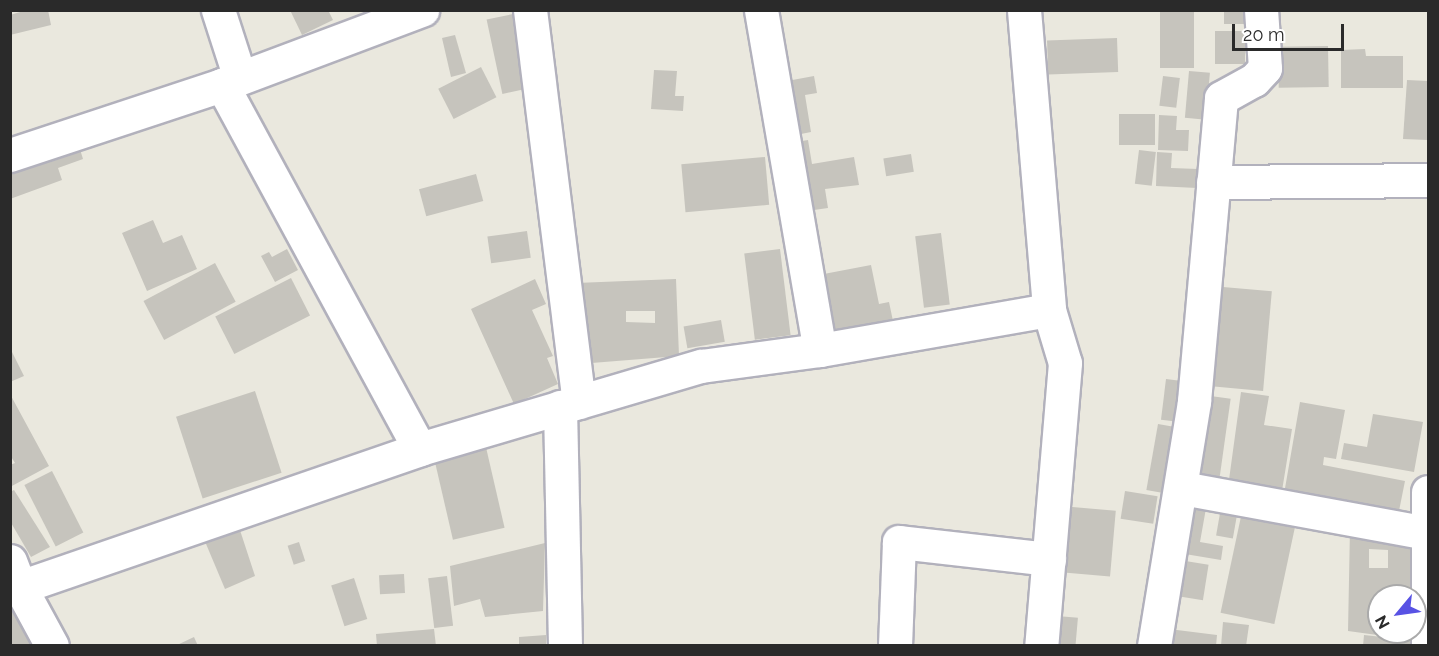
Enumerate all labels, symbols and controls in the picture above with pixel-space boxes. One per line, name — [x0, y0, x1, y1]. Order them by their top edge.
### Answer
scale bar — [1235, 12, 1348, 50]
text: 20 m — [1243, 24, 1285, 45]
north arrow — [1367, 584, 1427, 644]
text: N — [1371, 612, 1394, 632]

